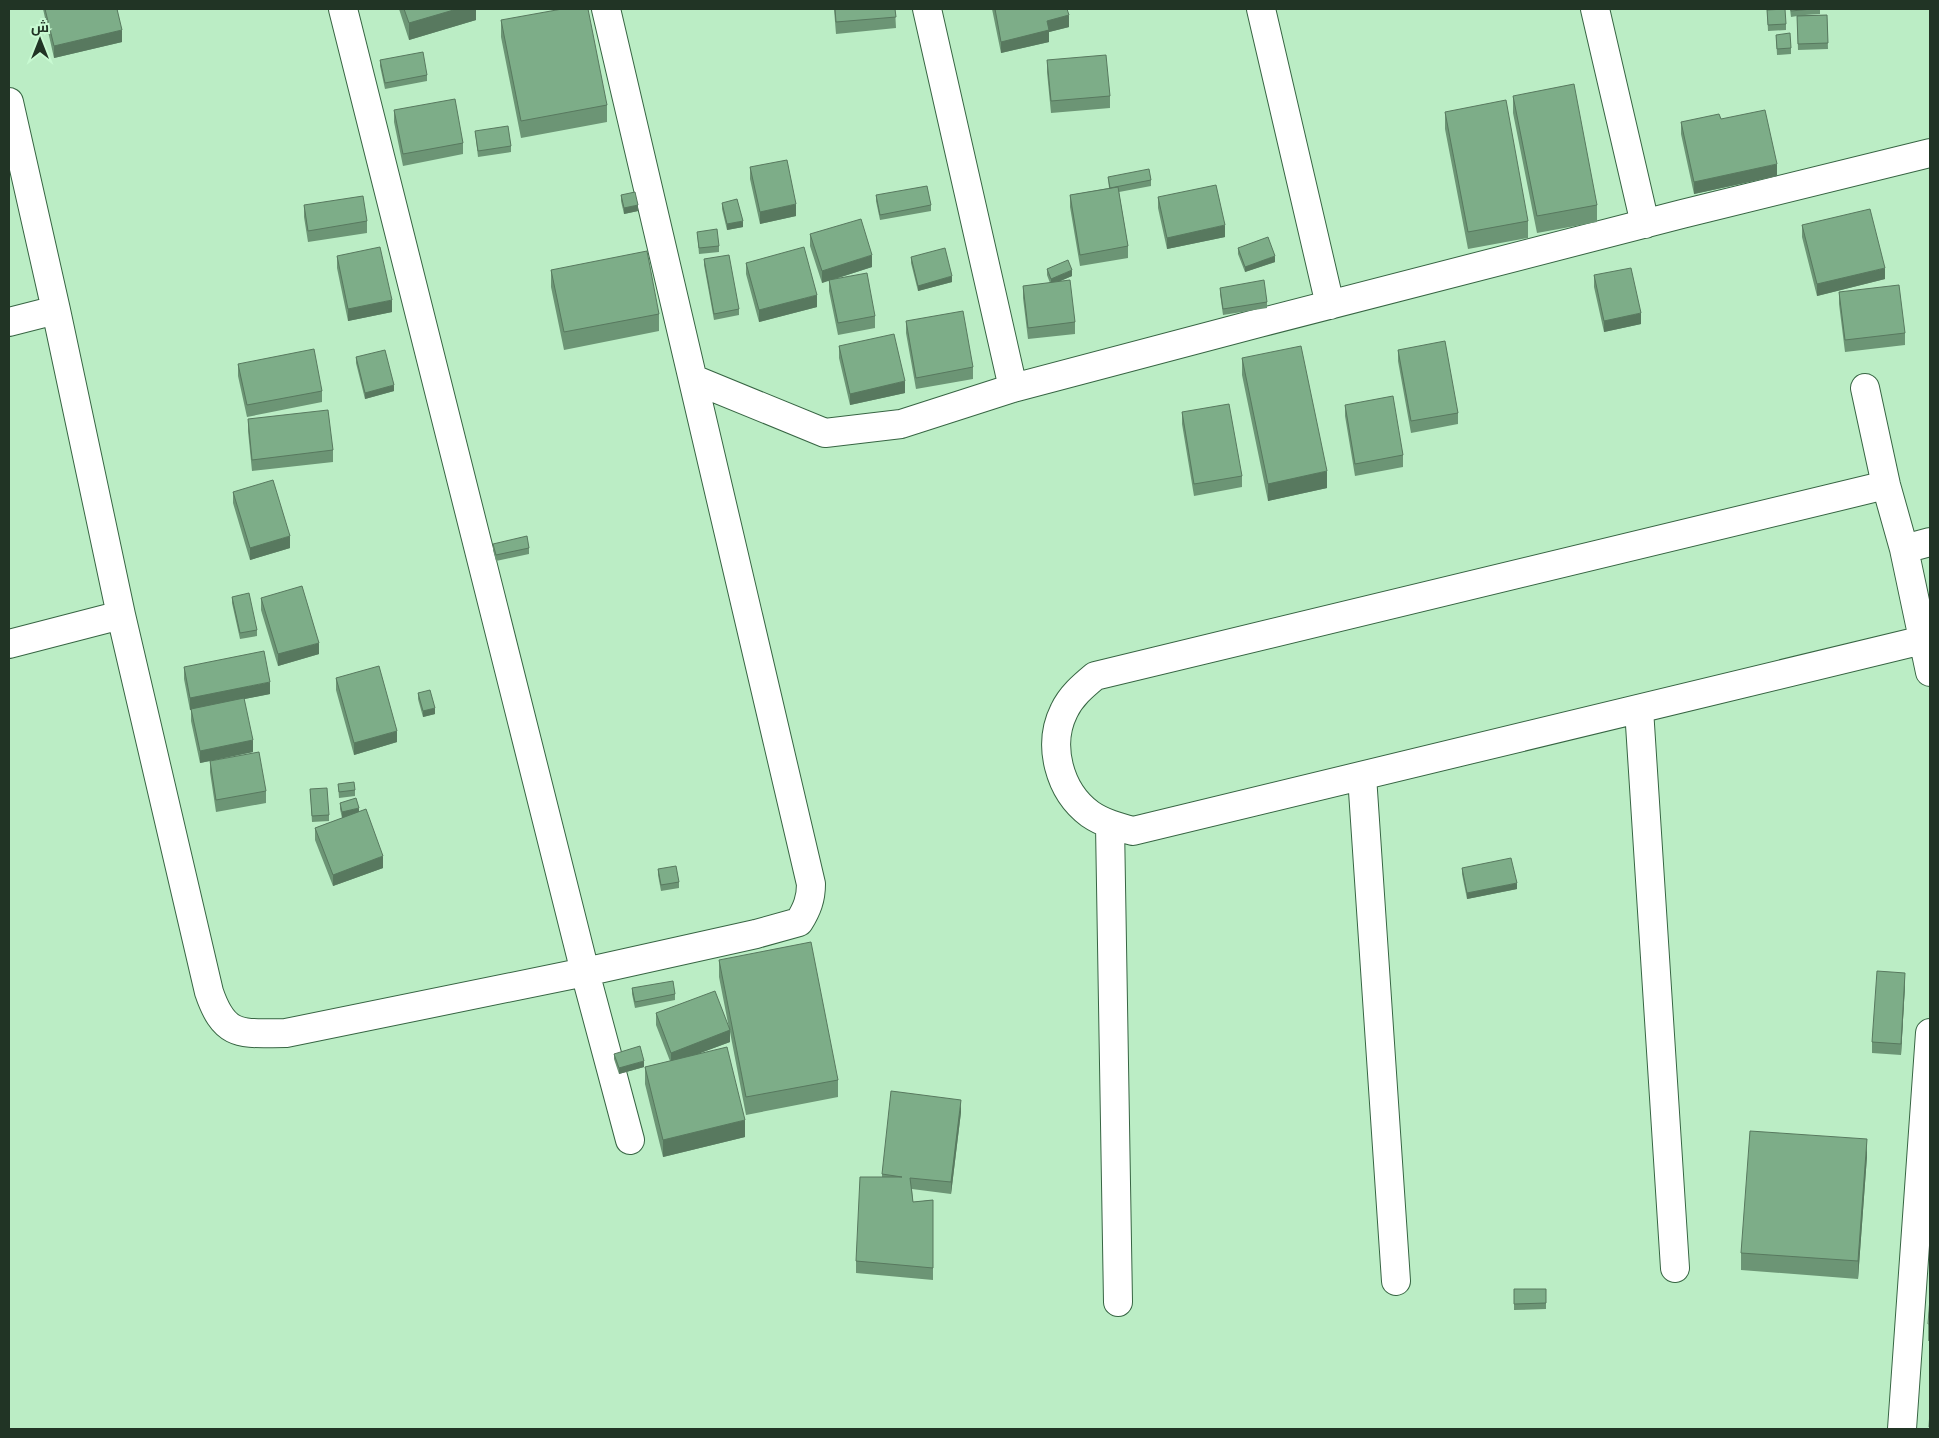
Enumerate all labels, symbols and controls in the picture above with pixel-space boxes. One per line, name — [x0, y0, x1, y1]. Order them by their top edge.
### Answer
north arrow — [15, 15, 65, 65]
text: ش — [31, 19, 49, 36]

